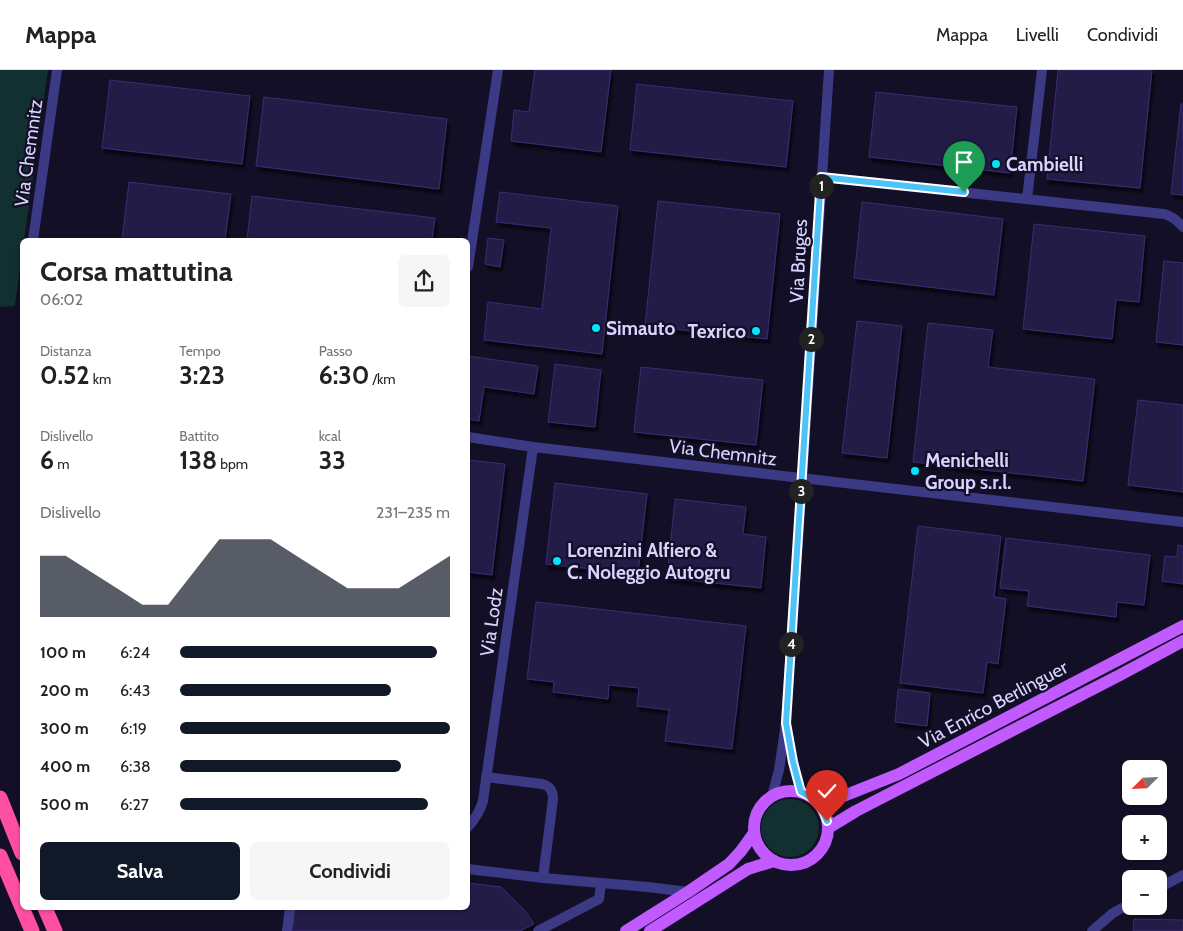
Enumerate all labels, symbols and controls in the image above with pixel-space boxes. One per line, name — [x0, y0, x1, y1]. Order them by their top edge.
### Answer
text: Mappa — [25, 20, 96, 49]
text: Mappa — [936, 24, 988, 46]
text: Livelli — [1016, 24, 1059, 46]
text: Condividi — [1087, 24, 1158, 46]
street label: Via Chemnitz — [10, 98, 47, 208]
pin — [943, 141, 985, 192]
icon: arrive — [950, 148, 978, 176]
place label: Cambielli — [1006, 153, 1083, 176]
marker: Cambielli — [990, 158, 1002, 170]
pin: 1 — [808, 174, 834, 198]
text: 1 — [819, 177, 824, 195]
street label: Via Bruges — [785, 218, 812, 304]
text: Corsa mattutina — [40, 254, 233, 288]
button: share — [398, 255, 450, 307]
text: 06:02 — [40, 290, 83, 309]
place label: Simauto — [606, 317, 675, 340]
place label: Texrico — [688, 320, 746, 343]
marker: Simauto — [590, 322, 602, 334]
marker: Texrico — [750, 325, 762, 337]
pin: 2 — [798, 326, 824, 352]
text: 2 — [808, 330, 815, 348]
text: Distanza — [40, 342, 91, 360]
text: Tempo — [179, 342, 221, 360]
text: Passo — [319, 342, 352, 360]
text: 0.52 — [40, 360, 90, 390]
text: 3:23 — [179, 360, 225, 390]
text: 6:30 — [319, 360, 369, 390]
text: km — [90, 370, 111, 388]
text: /km — [369, 370, 396, 388]
text: Dislivello — [40, 427, 93, 445]
text: Battito — [179, 427, 219, 445]
text: kcal — [319, 427, 341, 445]
street label: Via Chemnitz — [668, 434, 778, 471]
text: 6 — [40, 445, 54, 475]
text: 138 — [179, 445, 217, 475]
text: 33 — [319, 445, 346, 475]
place label: Menichelli Group s.r.l. — [925, 449, 1011, 494]
text: m — [54, 455, 70, 473]
text: bpm — [217, 455, 248, 473]
marker: Menichelli Group s.r.l. — [909, 465, 921, 477]
pin: 3 — [788, 478, 814, 504]
text: 3 — [798, 482, 805, 500]
text: Dislivello — [40, 503, 101, 522]
text: 231–235 m — [376, 503, 450, 522]
place label: Lorenzini Alfiero & C. Noleggio Autogru — [567, 539, 731, 584]
marker: Lorenzini Alfiero & C. Noleggio Autogru — [551, 555, 563, 567]
street label: Via Lodz — [475, 586, 508, 658]
pin: 4 — [778, 632, 804, 656]
text: 4 — [787, 635, 796, 653]
text: 100 m — [40, 643, 86, 662]
text: 6:24 — [120, 643, 150, 662]
street label: Via Enrico Berlinguer — [915, 655, 1072, 753]
text: 200 m — [40, 681, 89, 700]
text: 6:43 — [120, 681, 150, 700]
text: 300 m — [40, 719, 89, 738]
text: 6:19 — [120, 719, 147, 738]
text: 400 m — [40, 757, 90, 776]
text: 6:38 — [120, 757, 151, 776]
north arrow — [1122, 760, 1168, 805]
map controls — [1122, 760, 1167, 915]
pin — [806, 770, 848, 821]
icon: check — [813, 777, 841, 805]
text: 500 m — [40, 795, 89, 814]
text: 6:27 — [120, 795, 149, 814]
button: + — [1122, 815, 1167, 860]
button: Salva — [40, 842, 240, 900]
button: Condividi — [250, 842, 450, 900]
button: − — [1122, 870, 1167, 915]

